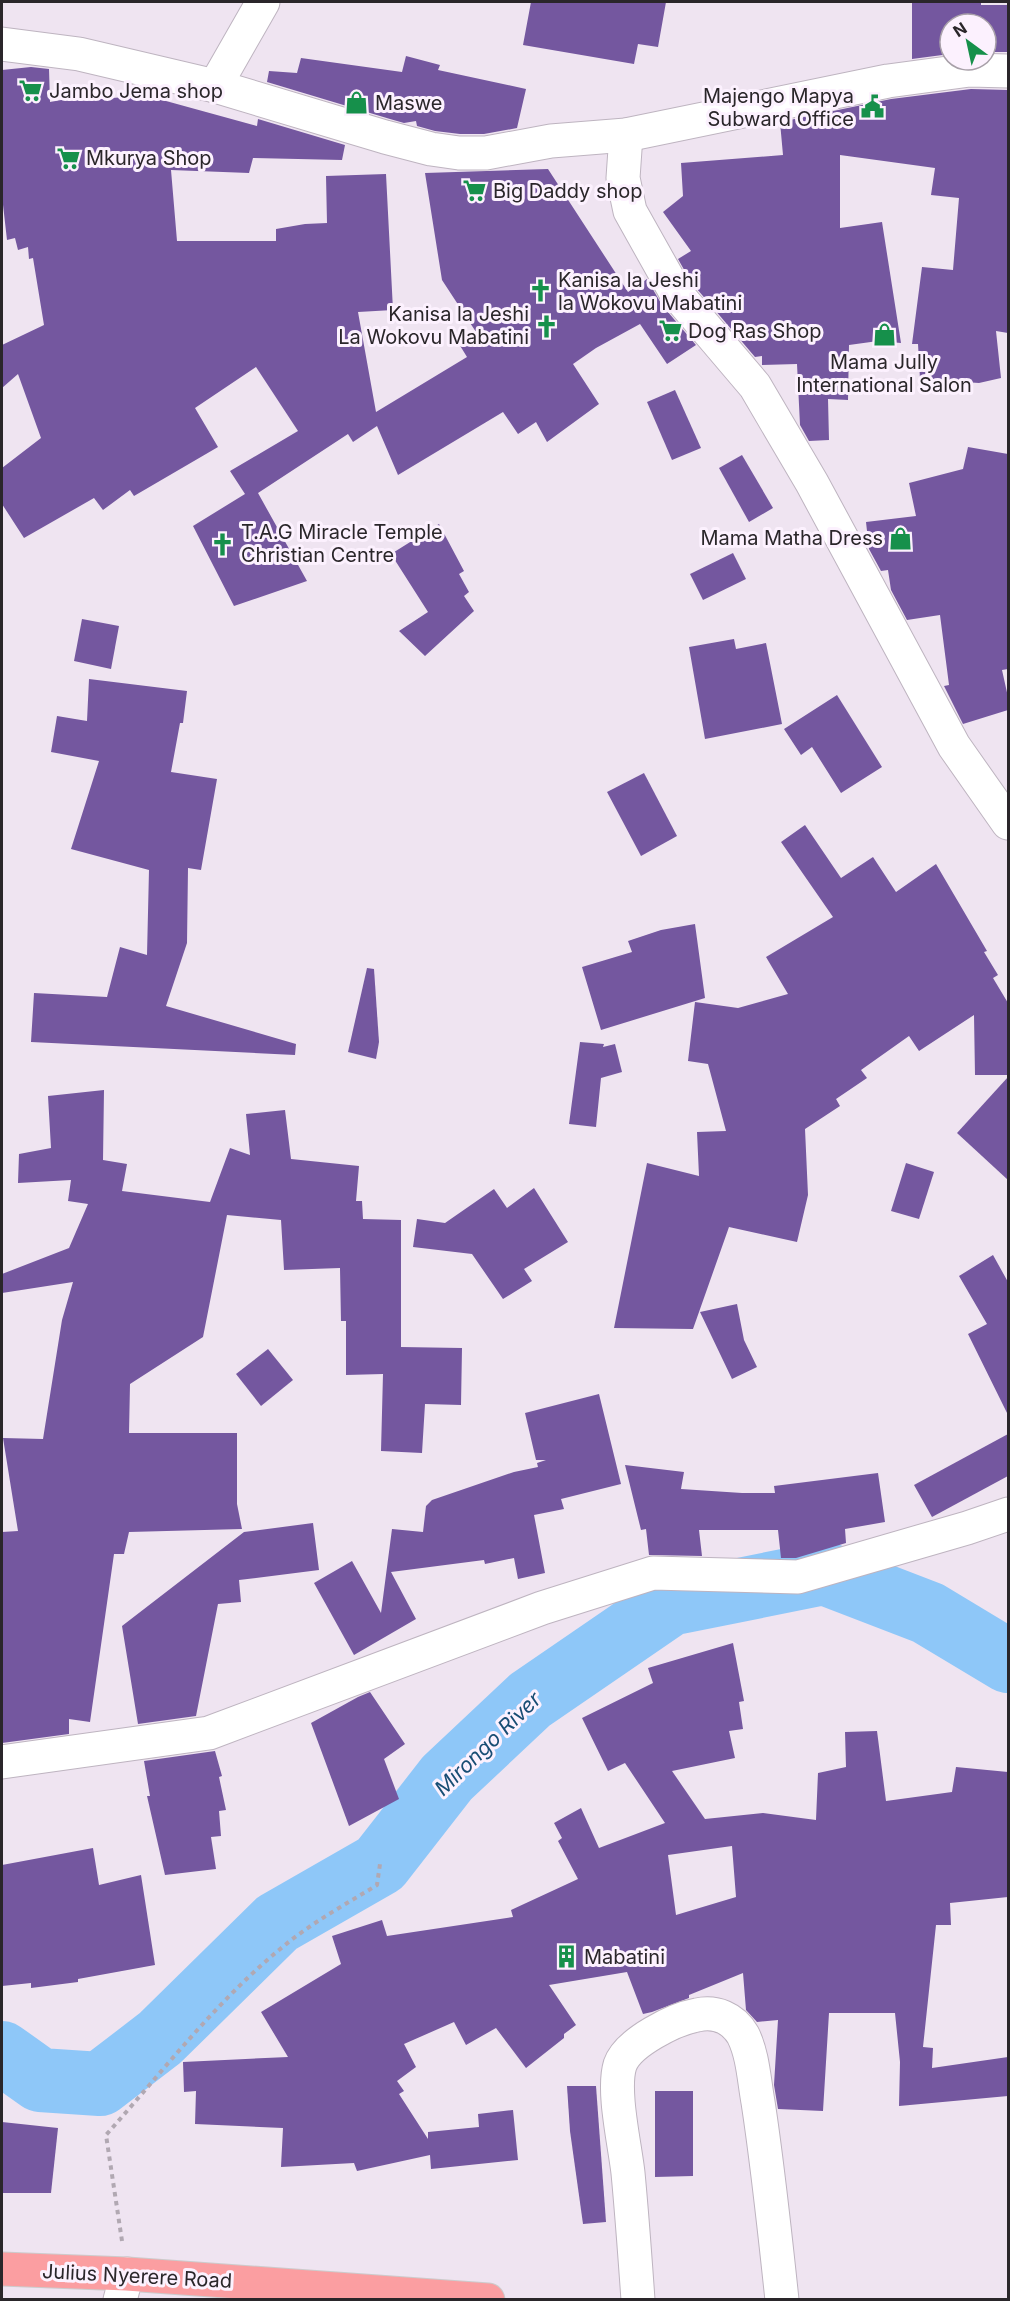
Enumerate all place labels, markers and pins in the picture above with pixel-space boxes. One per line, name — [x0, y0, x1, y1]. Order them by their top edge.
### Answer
supermarket icon: Jambo Jema shop — [18, 78, 44, 104]
place label: Jambo Jema shop — [49, 79, 223, 103]
place label: Majengo Mapya Subward Office — [703, 84, 854, 131]
shop icon: Maswe — [344, 90, 370, 116]
place label: Maswe — [375, 91, 443, 115]
public building icon: Majengo Mapya Subward Office — [859, 94, 885, 120]
supermarket icon: Mkurya Shop — [55, 145, 81, 171]
place label: Mkurya Shop — [86, 146, 212, 170]
supermarket icon: Big Daddy shop — [462, 178, 488, 204]
place label: Big Daddy shop — [493, 179, 643, 203]
place label: Kanisa la Jeshi la Wokovu Mabatini — [558, 268, 742, 315]
church icon: Kanisa la Jeshi la Wokovu Mabatini — [527, 278, 553, 304]
place label: Kanisa la Jeshi La Wokovu Mabatini — [338, 302, 529, 349]
church icon: Kanisa la Jeshi La Wokovu Mabatini — [534, 313, 560, 339]
supermarket icon: Dog Ras Shop — [657, 318, 683, 344]
place label: Dog Ras Shop — [688, 319, 821, 343]
shop icon: Mama Jully International Salon — [871, 322, 897, 348]
place label: Mama Jully International Salon — [796, 350, 972, 397]
place label: T.A.G Miracle Temple Christian Centre — [241, 520, 443, 567]
shop icon: Mama Matha Dress — [888, 525, 914, 551]
place label: Mama Matha Dress — [700, 526, 883, 550]
church icon: T.A.G Miracle Temple Christian Centre — [210, 531, 236, 557]
building icon: Mabatini — [553, 1944, 579, 1970]
place label: Mabatini — [584, 1945, 665, 1969]

